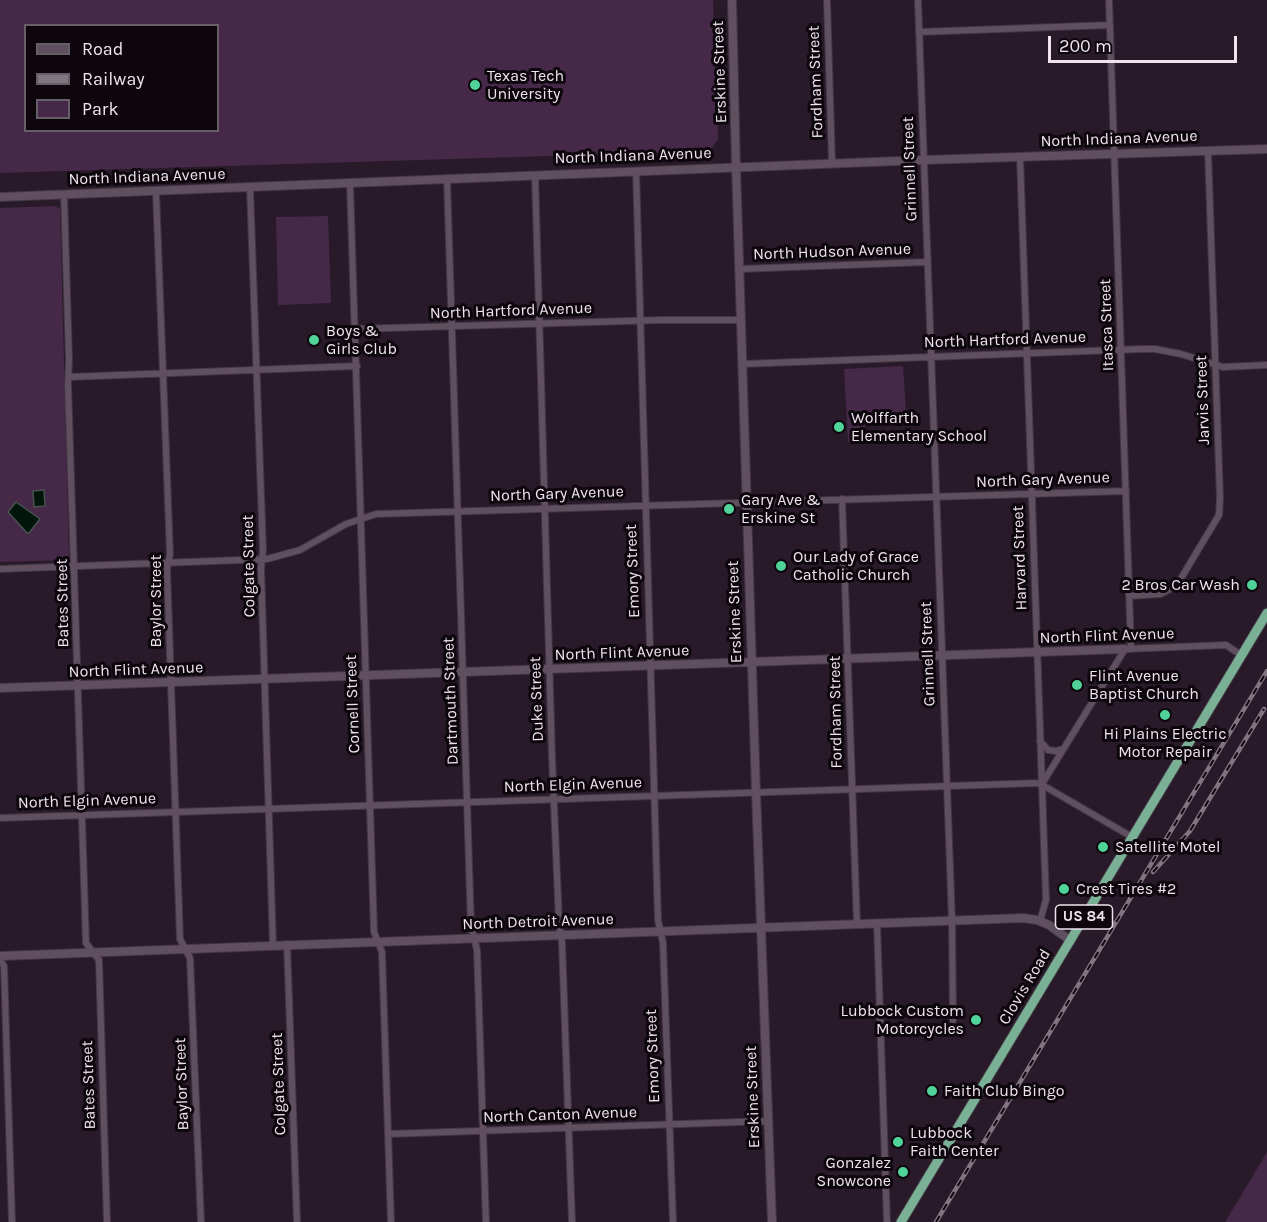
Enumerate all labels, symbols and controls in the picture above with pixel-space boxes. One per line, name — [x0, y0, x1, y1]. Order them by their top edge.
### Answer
street label: Erskine Street — [709, 20, 731, 124]
legend — [24, 24, 219, 132]
scale bar — [1051, 24, 1240, 62]
street label: Fordham Street — [804, 25, 828, 139]
text: 200 m — [1059, 35, 1112, 57]
text: Road — [82, 38, 123, 60]
place label: Texas Tech University — [487, 66, 564, 104]
text: Railway — [82, 68, 145, 90]
marker: Texas Tech University — [468, 78, 482, 92]
text: Park — [82, 98, 119, 120]
street label: Grinnell Street — [899, 116, 921, 222]
street label: North Indiana Avenue — [1040, 127, 1198, 151]
street label: North Indiana Avenue — [554, 144, 712, 168]
street label: North Indiana Avenue — [68, 165, 226, 189]
street label: North Hudson Avenue — [753, 240, 911, 264]
street label: Itasca Street — [1096, 278, 1118, 372]
street label: North Hartford Avenue — [430, 299, 592, 323]
place label: Boys & Girls Club — [326, 321, 397, 359]
street label: North Hartford Avenue — [924, 328, 1086, 352]
marker: Boys & Girls Club — [307, 333, 321, 347]
street label: Jarvis Street — [1192, 355, 1214, 445]
place label: Wolffarth Elementary School — [851, 408, 987, 446]
marker: Wolffarth Elementary School — [832, 420, 846, 434]
street label: North Gary Avenue — [976, 468, 1110, 492]
street label: North Gary Avenue — [490, 482, 624, 506]
place label: Gary Ave & Erskine St — [741, 490, 821, 528]
marker: Gary Ave & Erskine St — [722, 502, 736, 516]
street label: Harvard Street — [1009, 505, 1031, 611]
street label: Colgate Street — [239, 514, 259, 618]
street label: Emory Street — [622, 524, 644, 618]
place label: Our Lady of Grace Catholic Church — [793, 547, 919, 585]
street label: Baylor Street — [146, 555, 166, 647]
street label: Bates Street — [53, 558, 73, 648]
marker: Our Lady of Grace Catholic Church — [774, 559, 788, 573]
street label: Erskine Street — [724, 560, 746, 664]
place label: 2 Bros Car Wash — [1121, 575, 1240, 595]
marker: 2 Bros Car Wash — [1245, 578, 1259, 592]
street label: Grinnell Street — [917, 601, 939, 707]
street label: North Flint Avenue — [1039, 624, 1175, 648]
street label: Dartmouth Street — [439, 637, 463, 765]
street label: North Flint Avenue — [554, 641, 690, 665]
street label: Cornell Street — [342, 654, 364, 754]
street label: Fordham Street — [825, 655, 847, 769]
street label: Duke Street — [526, 656, 548, 742]
street label: North Flint Avenue — [68, 658, 204, 682]
place label: Flint Avenue Baptist Church — [1089, 666, 1199, 704]
marker: Flint Avenue Baptist Church — [1070, 678, 1084, 692]
marker: Hi Plains Electric Motor Repair — [1158, 708, 1172, 722]
place label: Hi Plains Electric Motor Repair — [1104, 724, 1226, 762]
street label: North Elgin Avenue — [504, 773, 642, 797]
street label: North Elgin Avenue — [18, 789, 156, 813]
place label: Satellite Motel — [1115, 837, 1220, 857]
marker: Satellite Motel — [1096, 840, 1110, 854]
place label: Crest Tires #2 — [1076, 879, 1176, 899]
marker: Crest Tires #2 — [1057, 882, 1071, 896]
road number: US 84 — [1056, 905, 1112, 929]
street label: North Detroit Avenue — [462, 910, 614, 934]
street label: Clovis Road — [995, 946, 1055, 1028]
place label: Lubbock Custom Motorcycles — [840, 1001, 964, 1039]
street label: Emory Street — [642, 1009, 664, 1103]
marker: Lubbock Custom Motorcycles — [969, 1013, 983, 1027]
street label: Colgate Street — [268, 1032, 290, 1136]
street label: Baylor Street — [171, 1037, 193, 1131]
street label: Bates Street — [78, 1040, 100, 1130]
street label: Erskine Street — [742, 1045, 764, 1149]
place label: Faith Club Bingo — [944, 1081, 1064, 1101]
marker: Faith Club Bingo — [925, 1084, 939, 1098]
street label: North Canton Avenue — [483, 1103, 637, 1127]
place label: Lubbock Faith Center — [910, 1123, 999, 1161]
marker: Lubbock Faith Center — [891, 1135, 905, 1149]
place label: Gonzalez Snowcone — [816, 1153, 891, 1191]
marker: Gonzalez Snowcone — [896, 1165, 910, 1179]

